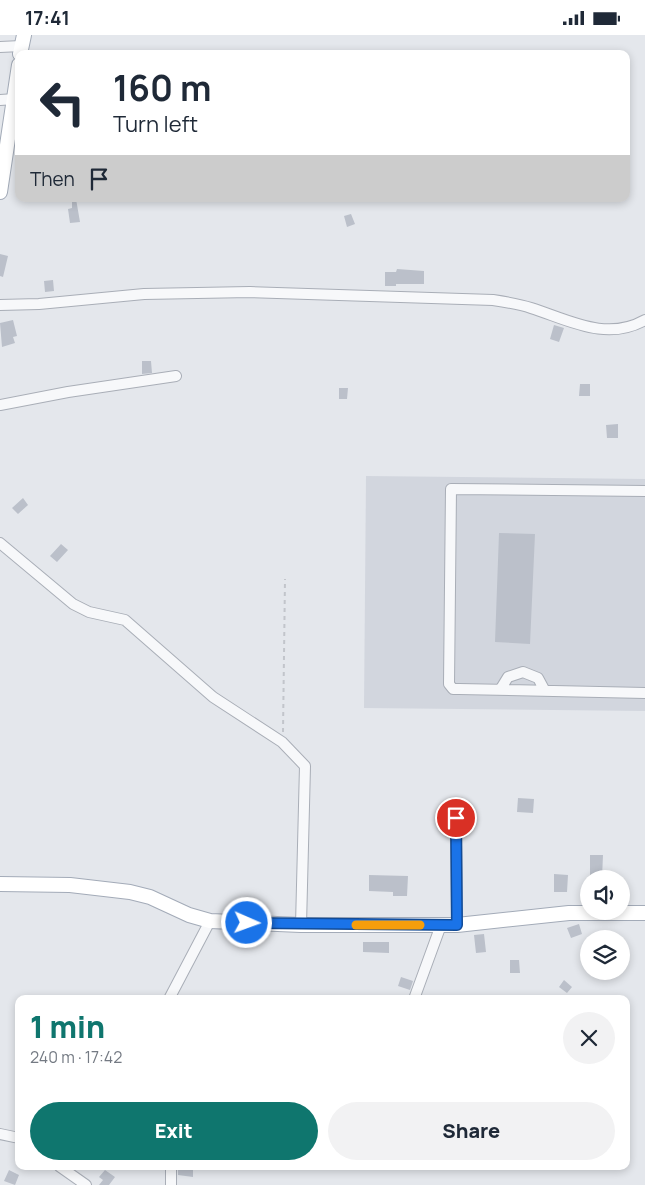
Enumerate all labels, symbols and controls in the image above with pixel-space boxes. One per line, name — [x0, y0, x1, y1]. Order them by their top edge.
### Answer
text: 17:41 — [25, 5, 70, 31]
text: 160 m — [113, 64, 212, 112]
icon: left — [30, 70, 95, 135]
text: Turn left — [113, 109, 198, 139]
icon: arrive — [85, 165, 113, 193]
text: Then — [30, 166, 75, 192]
pin — [435, 797, 477, 839]
icon: arrive — [442, 804, 470, 832]
map controls — [580, 870, 630, 980]
button: sound — [580, 870, 630, 920]
position arrow — [220, 896, 272, 948]
button: layers — [580, 930, 630, 980]
text: 1 min — [30, 1006, 105, 1047]
button: close — [563, 1012, 615, 1064]
text: 240 m · 17:42 — [30, 1046, 122, 1068]
button: Exit — [30, 1102, 318, 1160]
button: Share — [328, 1102, 615, 1160]

